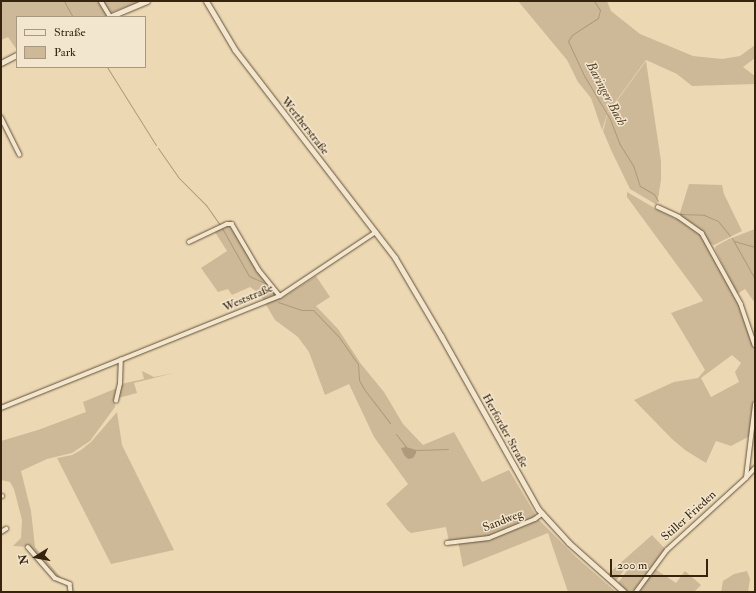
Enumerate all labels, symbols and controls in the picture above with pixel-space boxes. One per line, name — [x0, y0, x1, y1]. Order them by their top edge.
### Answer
legend — [16, 16, 146, 68]
text: Straße — [54, 25, 85, 40]
text: Park — [54, 45, 76, 60]
water label: Baringer Bach — [583, 59, 629, 129]
street label: Wertherstraße — [278, 94, 332, 158]
street label: Weststraße — [221, 281, 275, 315]
street label: Herforder Straße — [479, 391, 531, 471]
street label: Stiller Frieden — [659, 488, 719, 544]
street label: Sandweg — [481, 507, 525, 535]
north arrow — [16, 537, 56, 577]
scale bar — [612, 551, 710, 577]
text: N — [16, 553, 31, 565]
text: 200 m — [617, 558, 647, 573]

